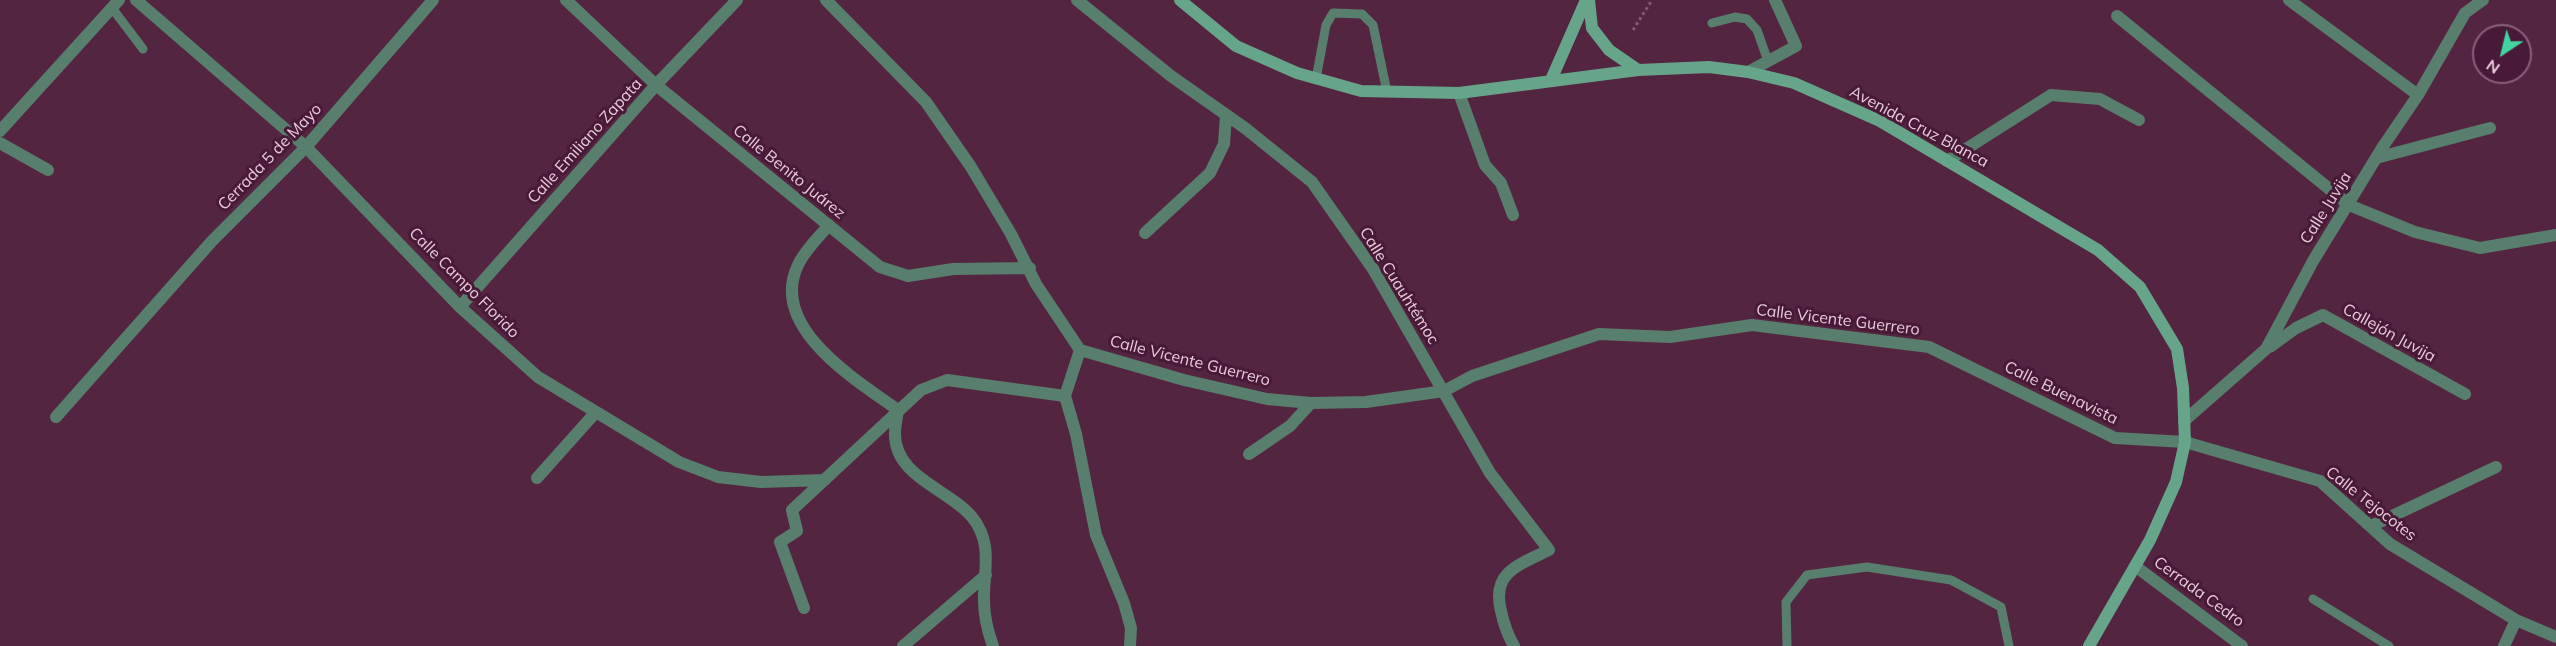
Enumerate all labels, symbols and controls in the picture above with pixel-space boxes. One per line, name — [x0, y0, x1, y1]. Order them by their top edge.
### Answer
north arrow — [2472, 24, 2532, 84]
text: N — [2482, 55, 2504, 79]
street label: Calle Emiliano Zapata — [524, 75, 646, 207]
street label: Avenida Cruz Blanca — [1846, 82, 1992, 172]
street label: Cerrada 5 de Mayo — [214, 100, 326, 214]
street label: Calle Benito Juárez — [729, 121, 849, 223]
street label: Calle Juvija — [2296, 169, 2356, 247]
street label: Calle Campo Florido — [405, 224, 523, 342]
street label: Calle Cuauhtémoc — [1355, 224, 1443, 348]
street label: Calle Vicente Guerrero — [1755, 300, 1921, 340]
street label: Callejón Juvija — [2339, 300, 2439, 366]
street label: Calle Vicente Guerrero — [1108, 332, 1272, 390]
street label: Calle Buenavista — [2001, 357, 2121, 429]
street label: Calle Tejocotes — [2322, 463, 2420, 545]
street label: Cerrada Cedro — [2150, 553, 2248, 631]

